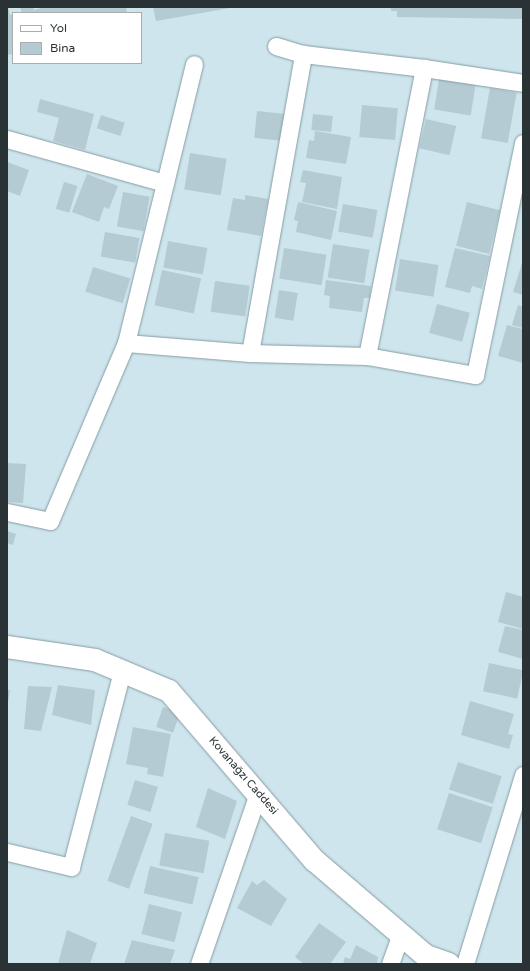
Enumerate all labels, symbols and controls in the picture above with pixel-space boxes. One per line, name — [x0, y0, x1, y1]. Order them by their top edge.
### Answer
legend — [12, 12, 142, 64]
text: Yol — [50, 21, 67, 35]
text: Bina — [50, 41, 75, 55]
street label: Kovanağzı Caddesi — [206, 734, 280, 818]

